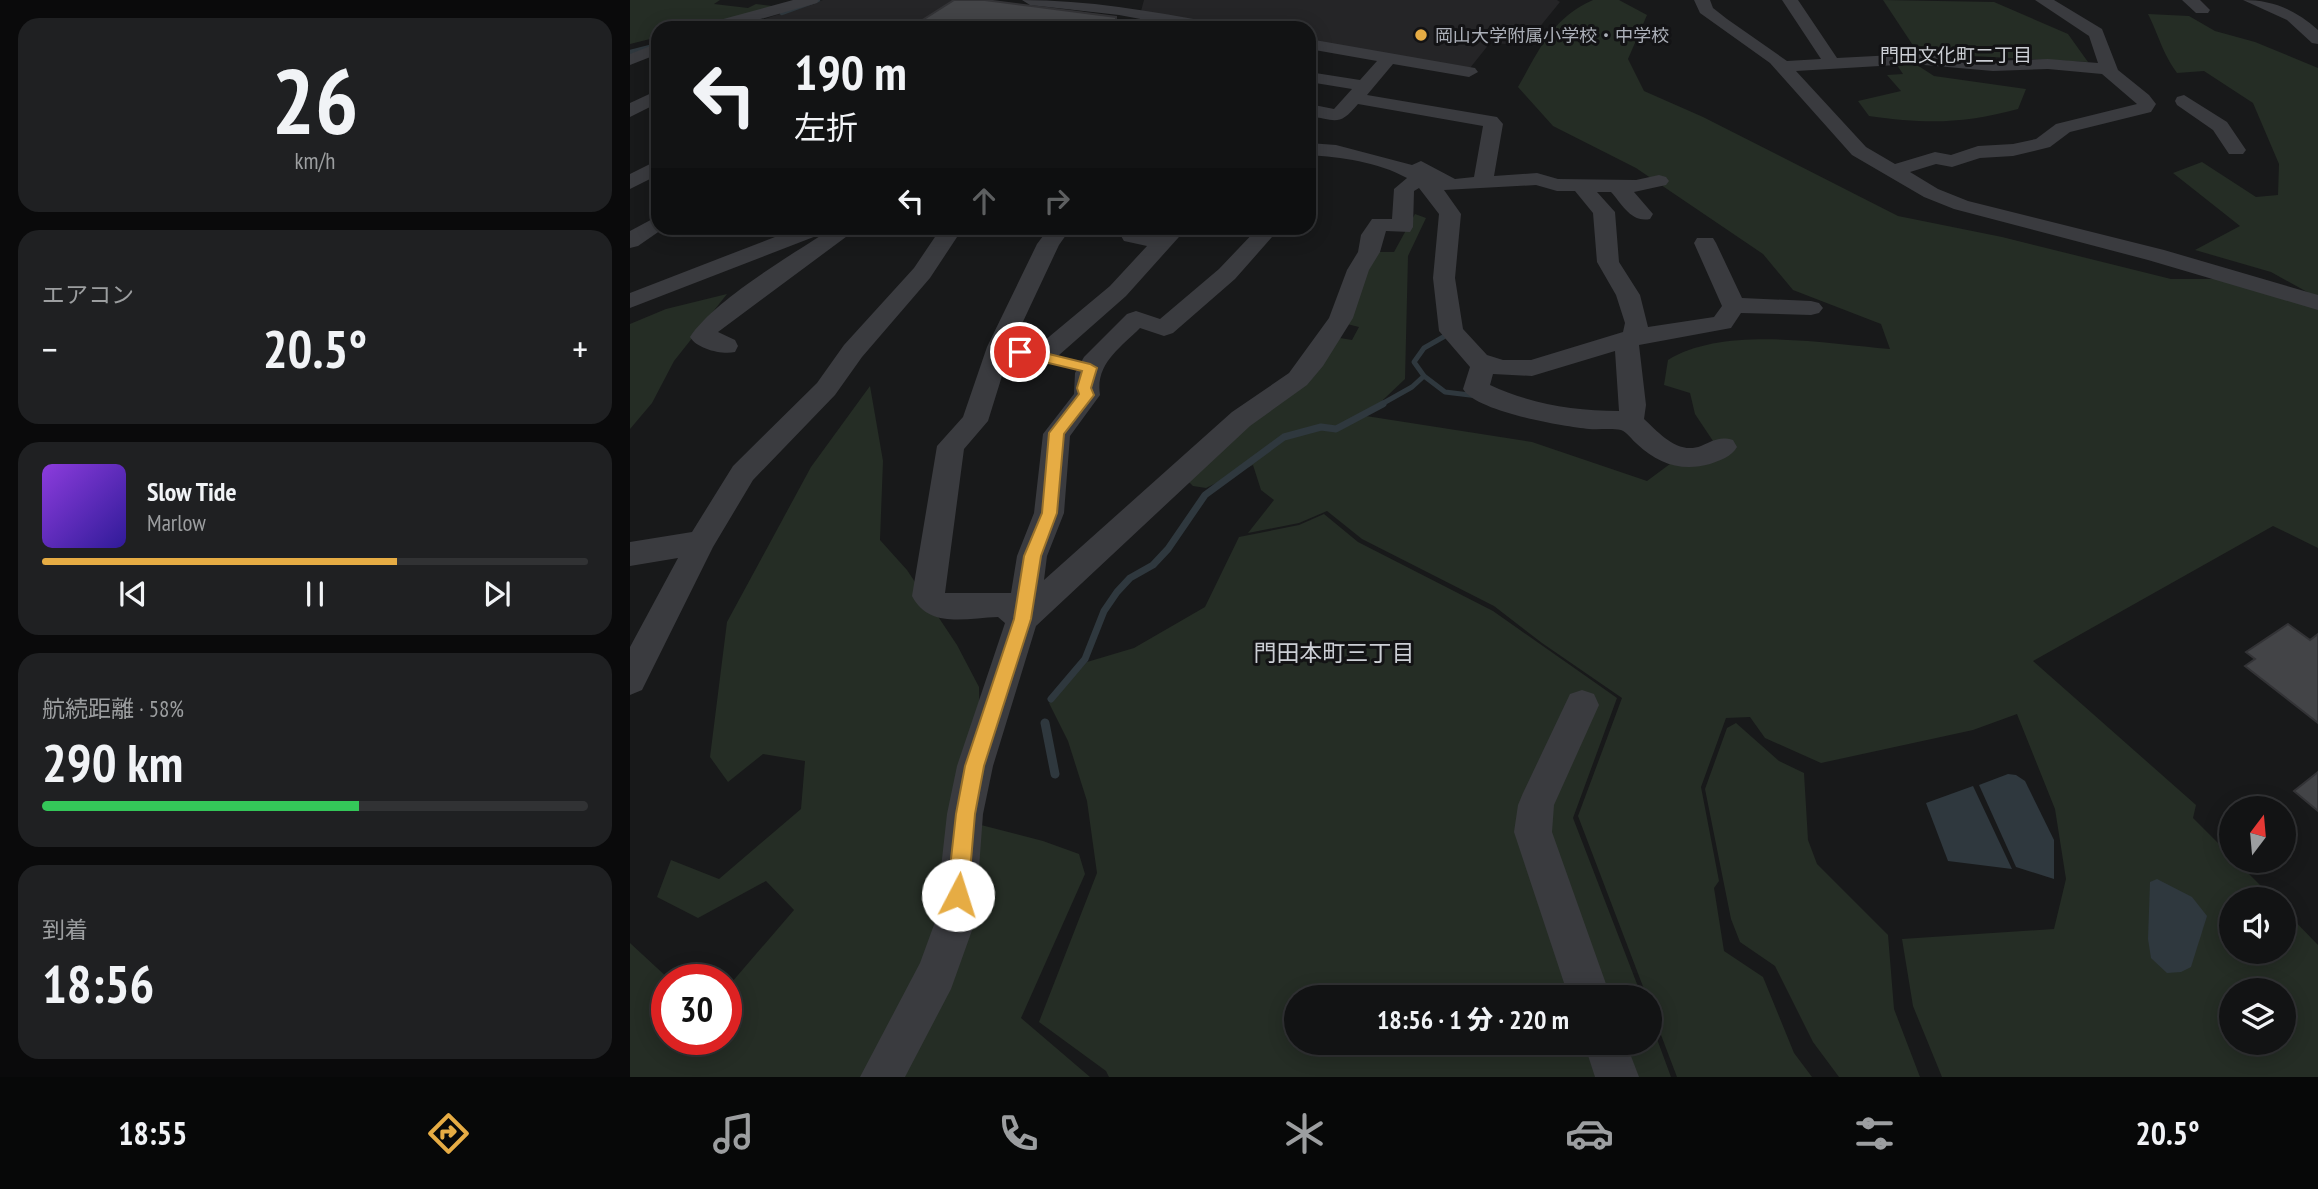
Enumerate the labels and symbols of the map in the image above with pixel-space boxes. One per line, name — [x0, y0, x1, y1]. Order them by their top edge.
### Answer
place label: 岡山大学附属小学校・中学校 — [1435, 24, 1669, 47]
marker: 岡山大学附属小学校・中学校 — [1413, 27, 1429, 43]
district label: 門田文化町二丁目 — [1880, 43, 2032, 67]
pin — [990, 322, 1050, 382]
district label: 門田本町三丁目 — [1254, 638, 1415, 667]
north arrow — [2219, 796, 2296, 873]
position arrow — [921, 858, 995, 932]
speed limit sign: 30 — [651, 964, 742, 1055]

